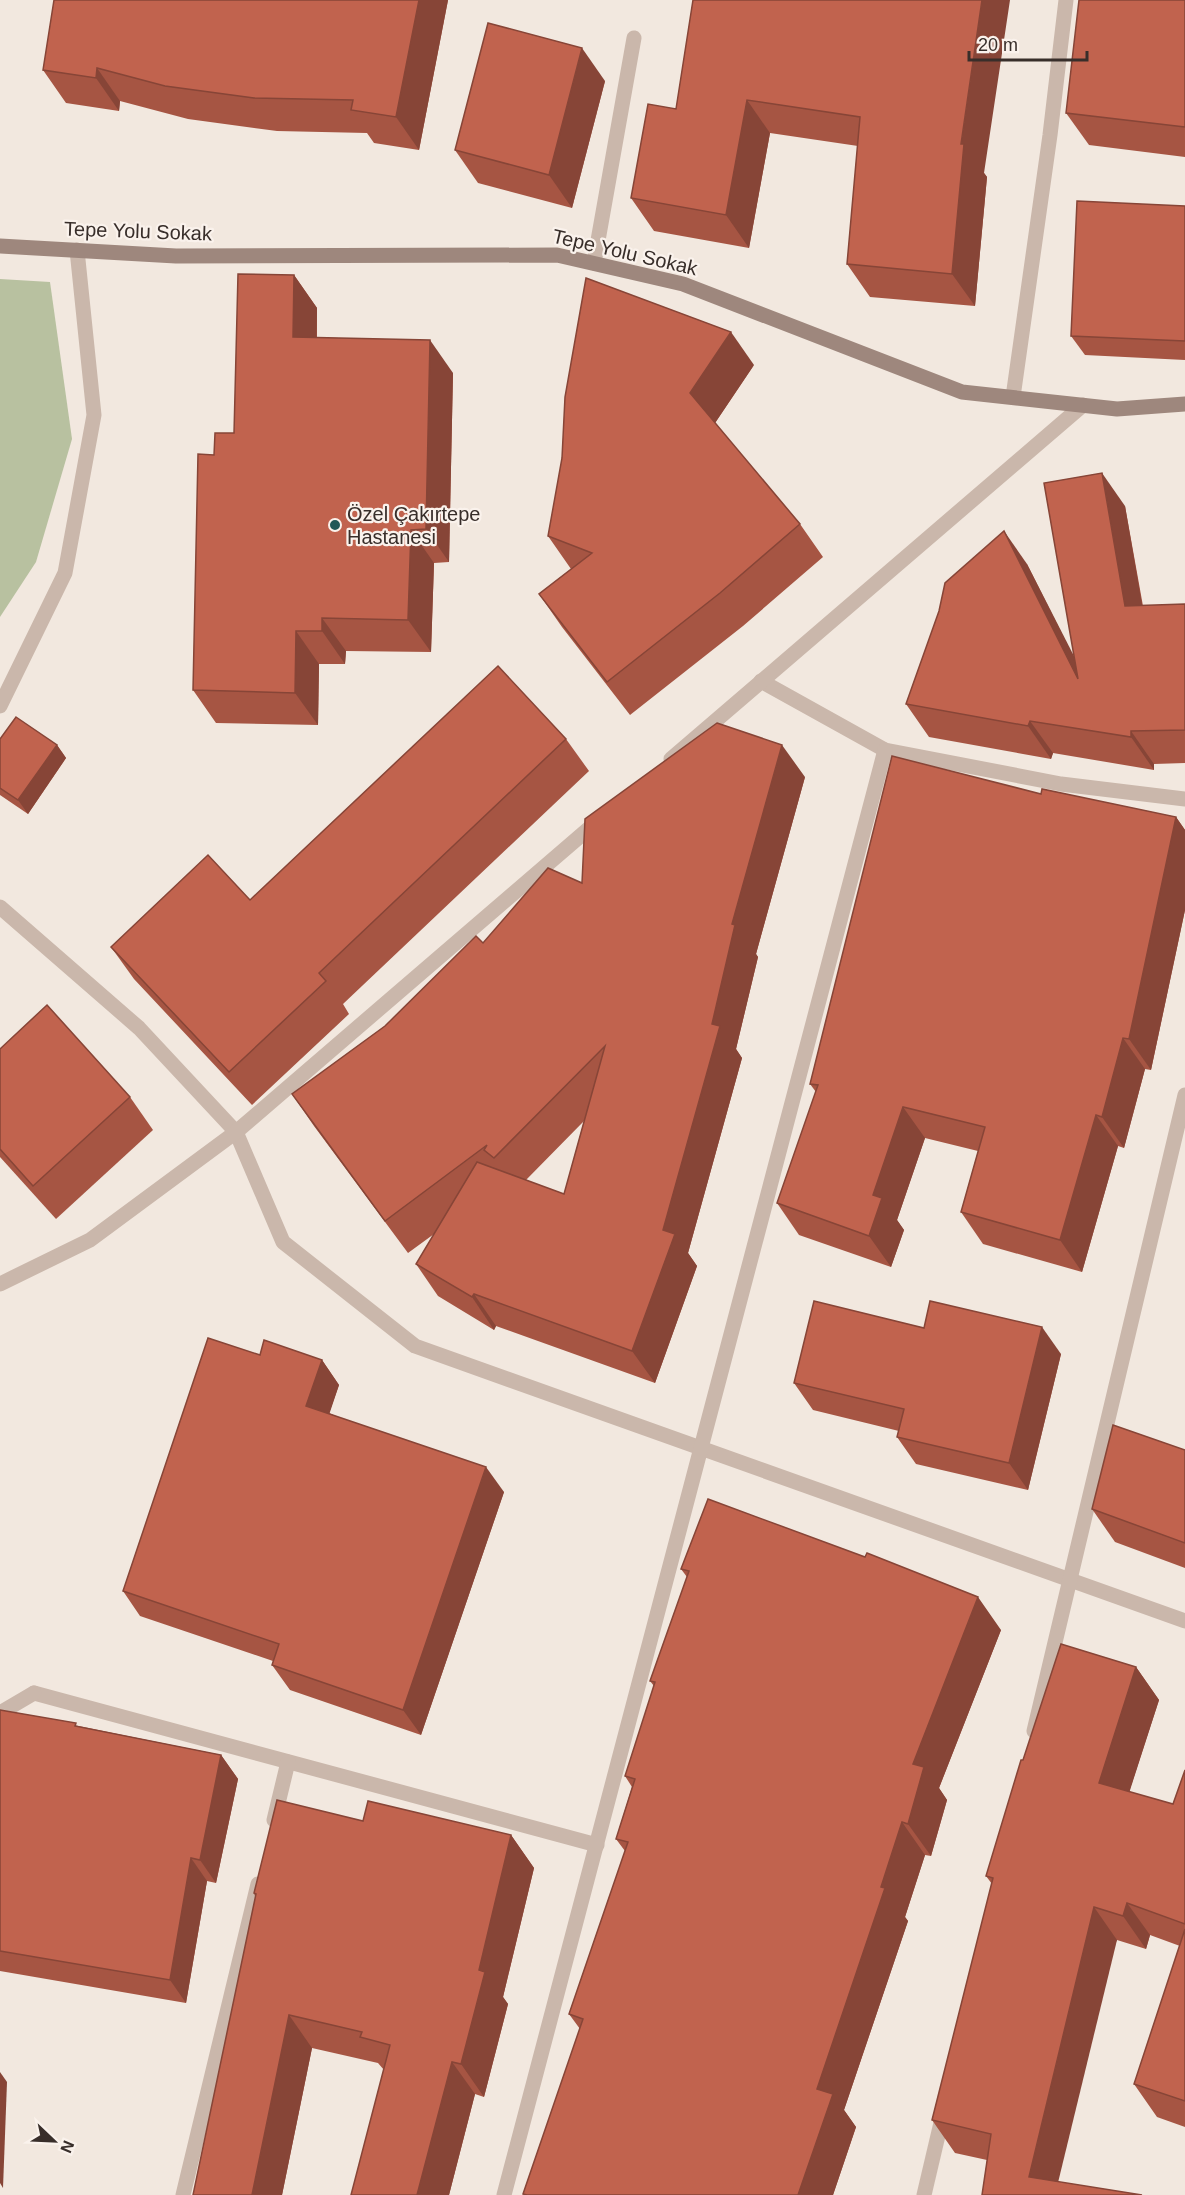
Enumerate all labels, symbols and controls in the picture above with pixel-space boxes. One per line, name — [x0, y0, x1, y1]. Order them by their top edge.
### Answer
scale bar — [969, 24, 1088, 62]
text: 20 m — [978, 35, 1018, 55]
street label: Tepe Yolu Sokak — [64, 217, 213, 245]
street label: Tepe Yolu Sokak — [550, 225, 701, 280]
place label: Özel Çakırtepe Hastanesi — [347, 503, 480, 548]
marker: Özel Çakırtepe Hastanesi — [328, 518, 342, 532]
north arrow — [24, 2111, 84, 2171]
text: N — [57, 2138, 77, 2155]

